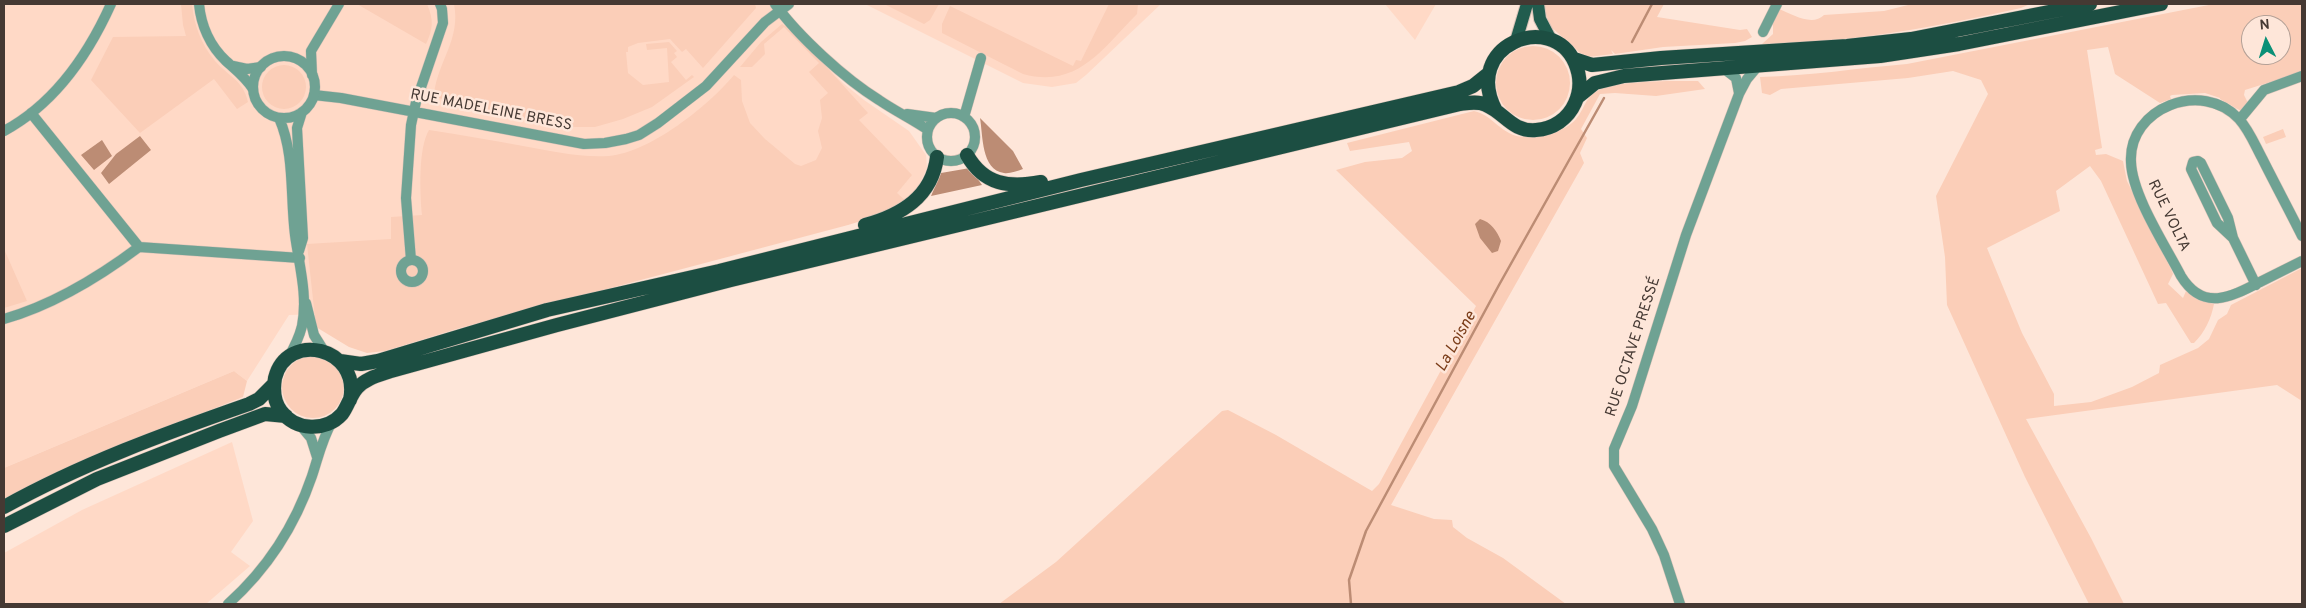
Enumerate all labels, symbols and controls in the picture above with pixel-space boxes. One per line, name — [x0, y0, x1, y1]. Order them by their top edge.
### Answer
north arrow — [2241, 15, 2291, 65]
text: N — [2259, 17, 2270, 34]
street label: RUE MADELEINE BRESS — [409, 86, 573, 136]
street label: RUE VOLTA — [2143, 177, 2193, 255]
street label: RUE OCTAVE PRESSÉ — [1603, 275, 1665, 419]
water label: La Loisne — [1433, 309, 1481, 375]

